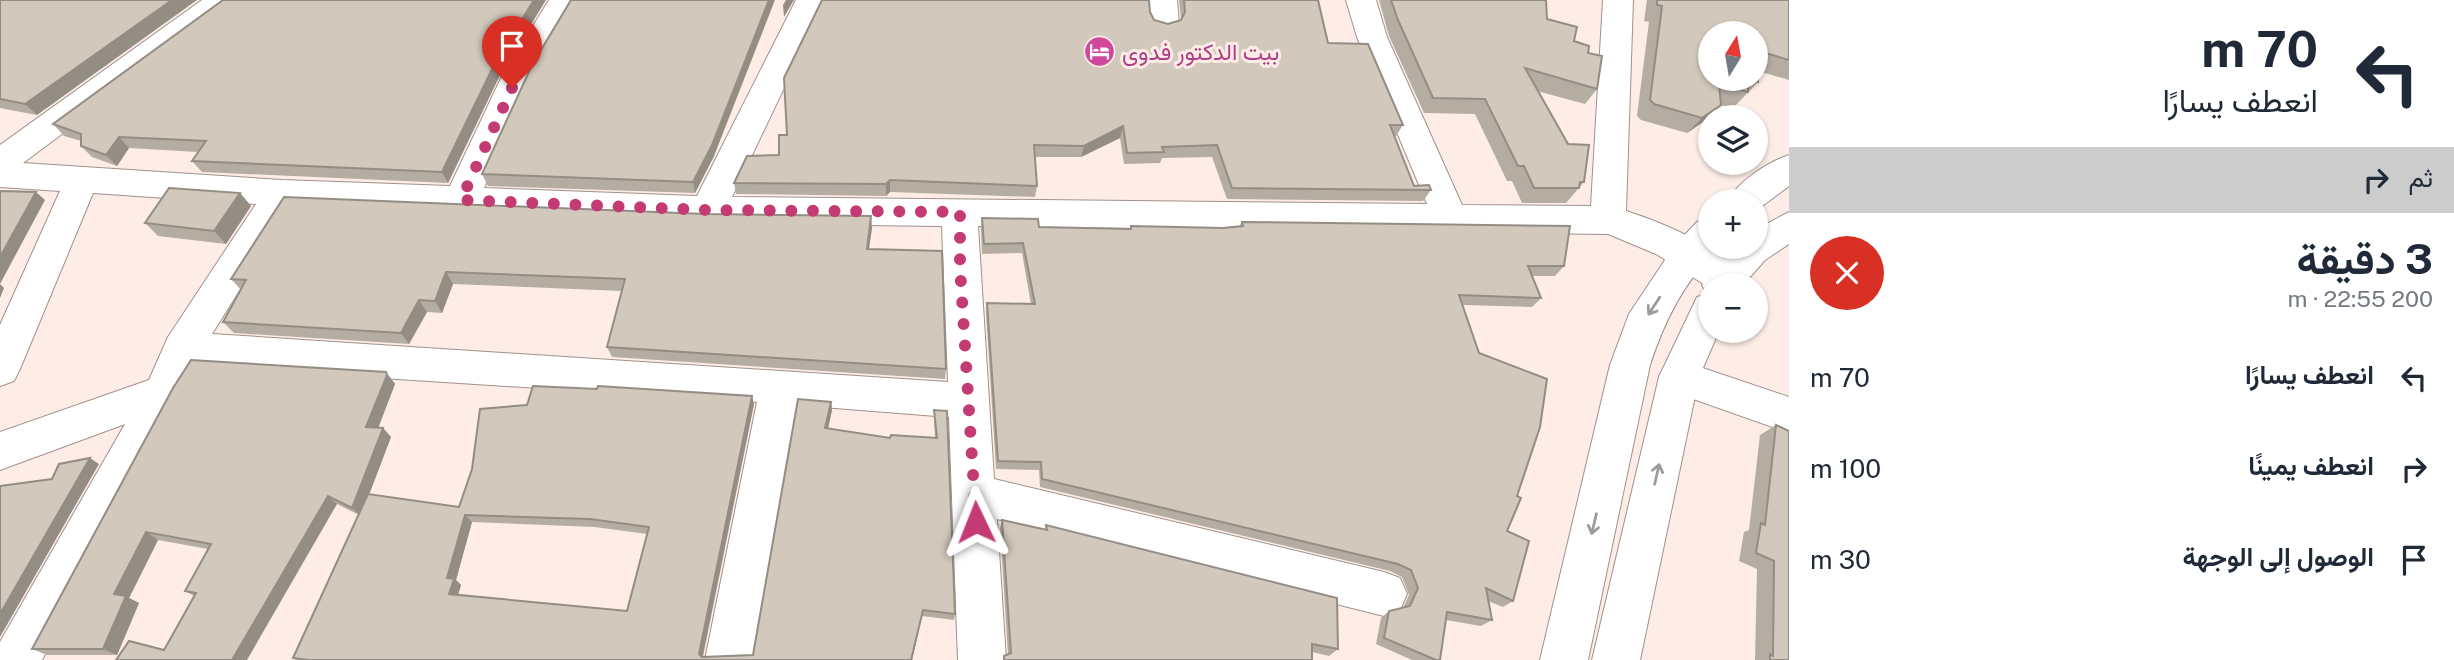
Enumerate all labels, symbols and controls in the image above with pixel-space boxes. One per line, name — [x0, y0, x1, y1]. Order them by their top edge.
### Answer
pin — [482, 16, 542, 88]
text: 70 m — [2201, 20, 2318, 78]
north arrow — [1698, 21, 1768, 91]
map controls — [1698, 21, 1768, 343]
icon: arrive — [493, 27, 531, 65]
icon: left — [2342, 28, 2433, 119]
hotel icon: بيت الدكتور فدوى — [1082, 34, 1116, 68]
place label: بيت الدكتور فدوى — [1122, 38, 1279, 67]
text: انعطف يسارًا — [2162, 82, 2318, 119]
button: layers — [1698, 105, 1768, 175]
icon: right — [2357, 161, 2395, 199]
text: ثم — [2409, 162, 2433, 193]
button: + — [1698, 189, 1768, 259]
text: 3 دقيقة — [2297, 234, 2433, 283]
button: close — [1810, 236, 1884, 310]
button: − — [1698, 273, 1768, 343]
text: 200 m · 22:55 — [2287, 285, 2433, 312]
one-way arrow — [1647, 296, 1661, 315]
text: انعطف يسارًا — [2245, 359, 2374, 390]
icon: left — [2395, 359, 2433, 397]
text: 70 m — [1810, 362, 1870, 393]
text: انعطف يمينًا — [2248, 450, 2374, 481]
icon: right — [2395, 450, 2433, 488]
text: 100 m — [1810, 453, 1881, 484]
one-way arrow — [1651, 463, 1665, 486]
position arrow — [939, 485, 1013, 559]
one-way arrow — [1587, 512, 1600, 535]
text: الوصول إلى الوجهة — [2183, 541, 2374, 572]
icon: arrive — [2395, 541, 2433, 579]
text: 30 m — [1810, 544, 1871, 575]

